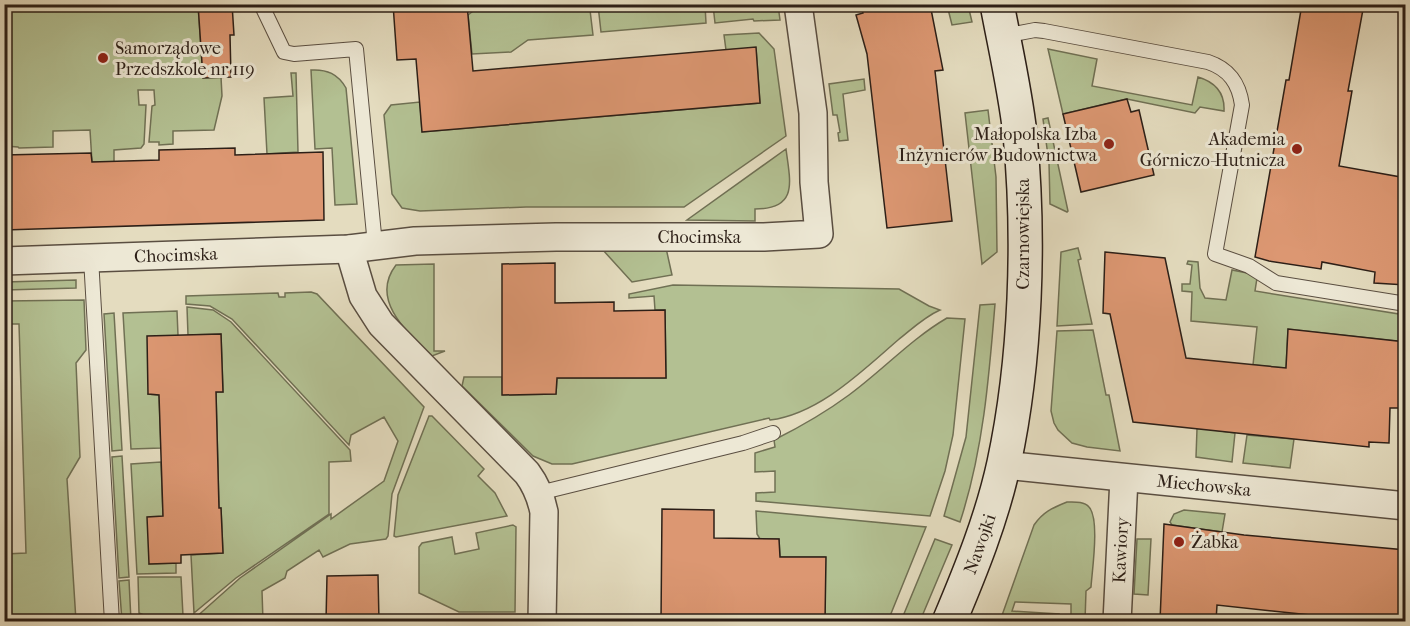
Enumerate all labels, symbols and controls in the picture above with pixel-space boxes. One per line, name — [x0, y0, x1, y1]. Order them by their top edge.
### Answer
place label: Samorządowe Przedszkole nr 119 — [115, 38, 255, 80]
marker: Samorządowe Przedszkole nr 119 — [96, 51, 110, 65]
place label: Małopolska Izba Inżynierów Budownictwa — [899, 124, 1098, 166]
place label: Akademia Górniczo-Hutnicza — [1140, 129, 1286, 171]
marker: Małopolska Izba Inżynierów Budownictwa — [1102, 137, 1116, 151]
marker: Akademia Górniczo-Hutnicza — [1290, 142, 1304, 156]
street label: Czarnowiejska — [1013, 178, 1034, 290]
street label: Chocimska — [657, 227, 742, 248]
street label: Chocimska — [134, 244, 219, 267]
street label: Miechowska — [1156, 471, 1253, 501]
street label: Nawojki — [960, 511, 1001, 577]
street label: Kawiory — [1109, 515, 1133, 584]
place label: Żabka — [1191, 531, 1239, 553]
marker: Żabka — [1172, 535, 1186, 549]

